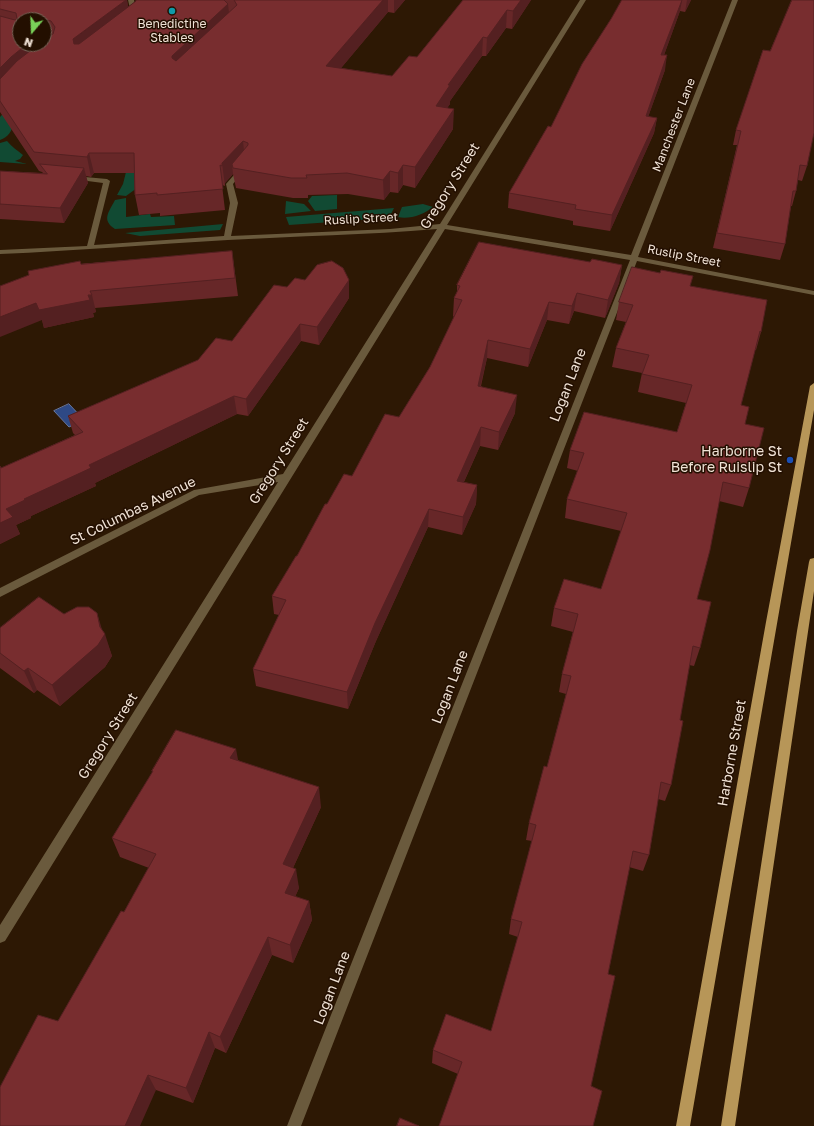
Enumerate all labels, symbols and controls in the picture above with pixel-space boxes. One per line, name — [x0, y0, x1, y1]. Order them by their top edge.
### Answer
marker: Benedictine Stables — [167, 6, 177, 16]
north arrow — [12, 12, 52, 52]
place label: Benedictine Stables — [138, 17, 206, 45]
text: N — [22, 35, 34, 50]
street label: Manchester Lane — [649, 76, 699, 174]
street label: Gregory Street — [417, 140, 483, 232]
street label: Ruslip Street — [323, 210, 399, 228]
street label: Ruslip Street — [646, 242, 722, 270]
street label: Logan Lane — [546, 346, 590, 424]
street label: Gregory Street — [246, 415, 312, 507]
place label: Harborne St Before Ruislip St — [671, 444, 782, 476]
marker: Harborne St Before Ruislip St — [785, 455, 795, 465]
street label: St Columbas Avenue — [67, 473, 199, 549]
street label: Logan Lane — [428, 648, 472, 726]
street label: Gregory Street — [75, 690, 141, 782]
street label: Harborne Street — [714, 698, 750, 808]
street label: Logan Lane — [310, 949, 354, 1027]

